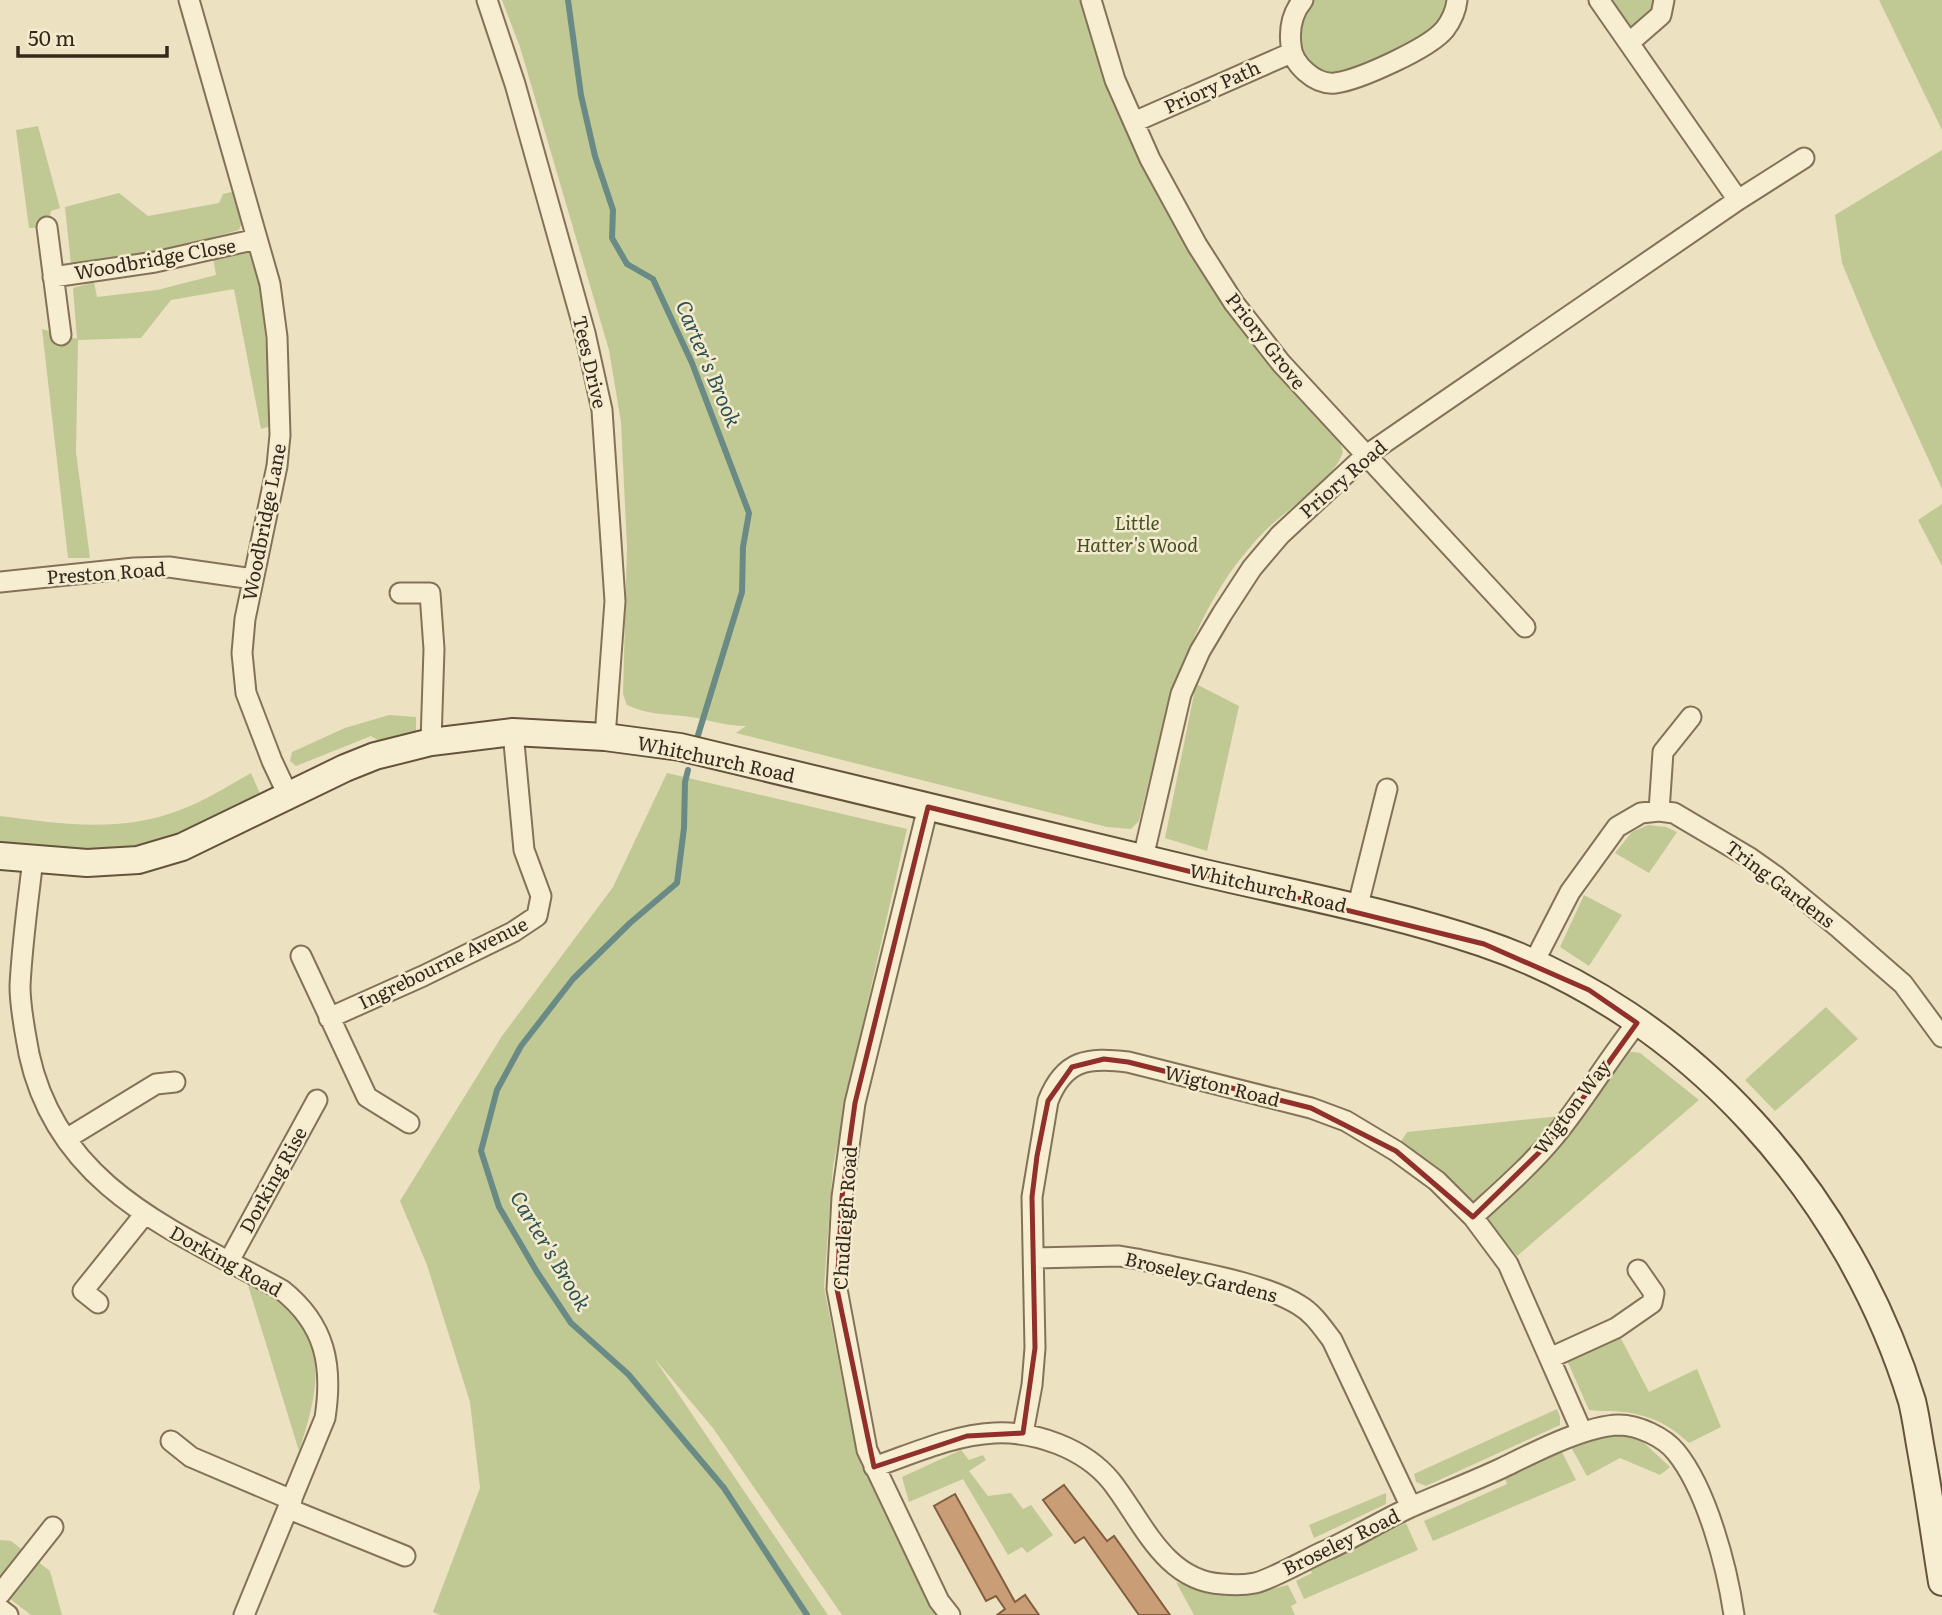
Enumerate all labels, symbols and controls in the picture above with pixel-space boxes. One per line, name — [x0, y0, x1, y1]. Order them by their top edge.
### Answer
scale bar — [18, 14, 166, 58]
text: 50 m — [28, 21, 75, 52]
street label: Priory Path — [1159, 52, 1264, 120]
street label: Woodbridge Close — [72, 230, 238, 286]
street label: Priory Grove — [1220, 286, 1314, 395]
water label: Carter's Brook — [670, 295, 751, 432]
street label: Tees Drive — [567, 313, 615, 411]
street label: Priory Road — [1293, 432, 1392, 524]
street label: Woodbridge Lane — [234, 441, 292, 603]
park label: Little Hatter's Wood — [1076, 508, 1198, 558]
street label: Preston Road — [45, 554, 167, 590]
street label: Whitchurch Road — [635, 728, 798, 789]
street label: Tring Gardens — [1720, 833, 1842, 934]
street label: Whitchurch Road — [1187, 855, 1350, 919]
street label: Ingrebourne Avenue — [353, 909, 532, 1015]
street label: Wigton Way — [1526, 1053, 1616, 1160]
street label: Wigton Road — [1161, 1057, 1283, 1113]
street label: Dorking Rise — [231, 1121, 313, 1238]
street label: Chudleigh Road — [825, 1145, 863, 1291]
water label: Carter's Brook — [504, 1184, 600, 1316]
street label: Dorking Road — [165, 1218, 288, 1303]
street label: Broseley Gardens — [1122, 1244, 1281, 1309]
street label: Broseley Road — [1277, 1501, 1404, 1582]

